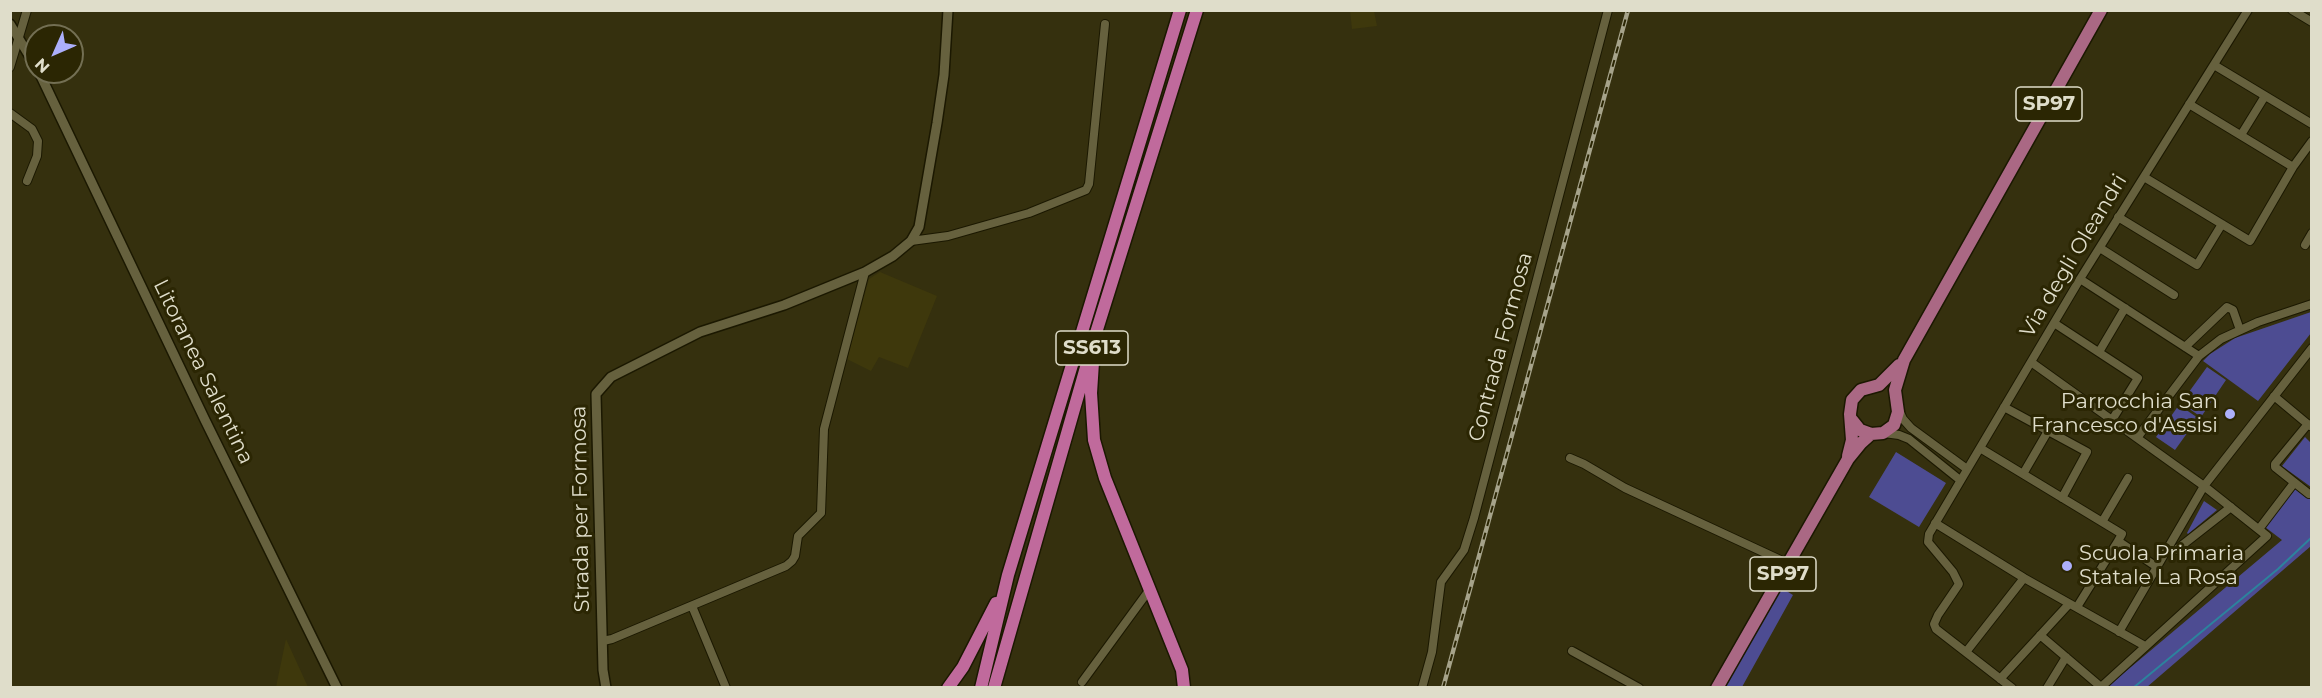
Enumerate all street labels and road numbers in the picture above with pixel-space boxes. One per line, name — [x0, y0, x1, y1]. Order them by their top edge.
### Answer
road number: SP97 — [2016, 87, 2082, 121]
street label: Via degli Oleandri — [2015, 170, 2133, 342]
street label: Contrada Formosa — [1464, 250, 1538, 444]
street label: Litoranea Salentina — [147, 276, 259, 468]
road number: SS613 — [1056, 331, 1128, 365]
street label: Strada per Formosa — [567, 405, 595, 613]
road number: SP97 — [1750, 557, 1816, 591]

